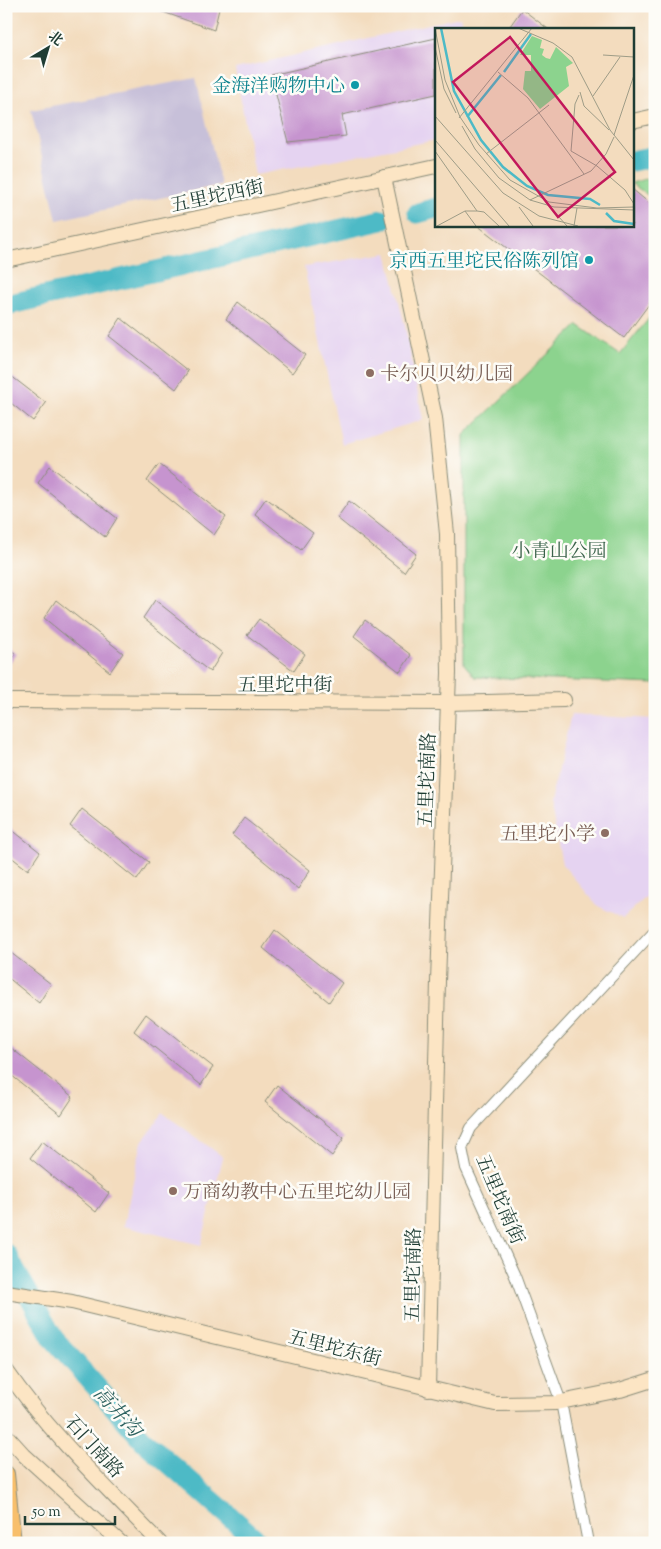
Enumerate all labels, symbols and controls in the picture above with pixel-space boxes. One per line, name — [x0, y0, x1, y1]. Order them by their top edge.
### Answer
north arrow — [22, 22, 72, 72]
text: 北 — [43, 27, 66, 52]
inset map — [435, 28, 634, 226]
place label: 金海洋购物中心 — [212, 74, 345, 101]
marker: 金海洋购物中心 — [349, 79, 361, 91]
street label: 五里坨西街 — [168, 174, 267, 221]
place label: 京西五里坨民俗陈列馆 — [389, 249, 579, 276]
marker: 京西五里坨民俗陈列馆 — [583, 254, 595, 266]
place label: 卡尔贝贝幼儿园 — [380, 362, 513, 389]
marker: 卡尔贝贝幼儿园 — [364, 367, 376, 379]
park label: 小青山公园 — [511, 539, 607, 566]
street label: 五里坨中街 — [237, 673, 333, 700]
street label: 五里坨南路 — [413, 732, 444, 828]
place label: 五里坨小学 — [500, 822, 595, 849]
marker: 五里坨小学 — [599, 827, 611, 839]
street label: 五里坨南街 — [468, 1151, 530, 1249]
place label: 万商幼教中心五里坨幼儿园 — [183, 1180, 411, 1207]
marker: 万商幼教中心五里坨幼儿园 — [167, 1185, 179, 1197]
street label: 五里坨南路 — [400, 1227, 429, 1323]
street label: 五里坨东街 — [285, 1325, 384, 1374]
water label: 高井沟 — [85, 1381, 149, 1447]
street label: 石门南路 — [58, 1410, 129, 1485]
scale bar — [25, 1494, 115, 1526]
text: 50 m — [31, 1502, 61, 1523]

